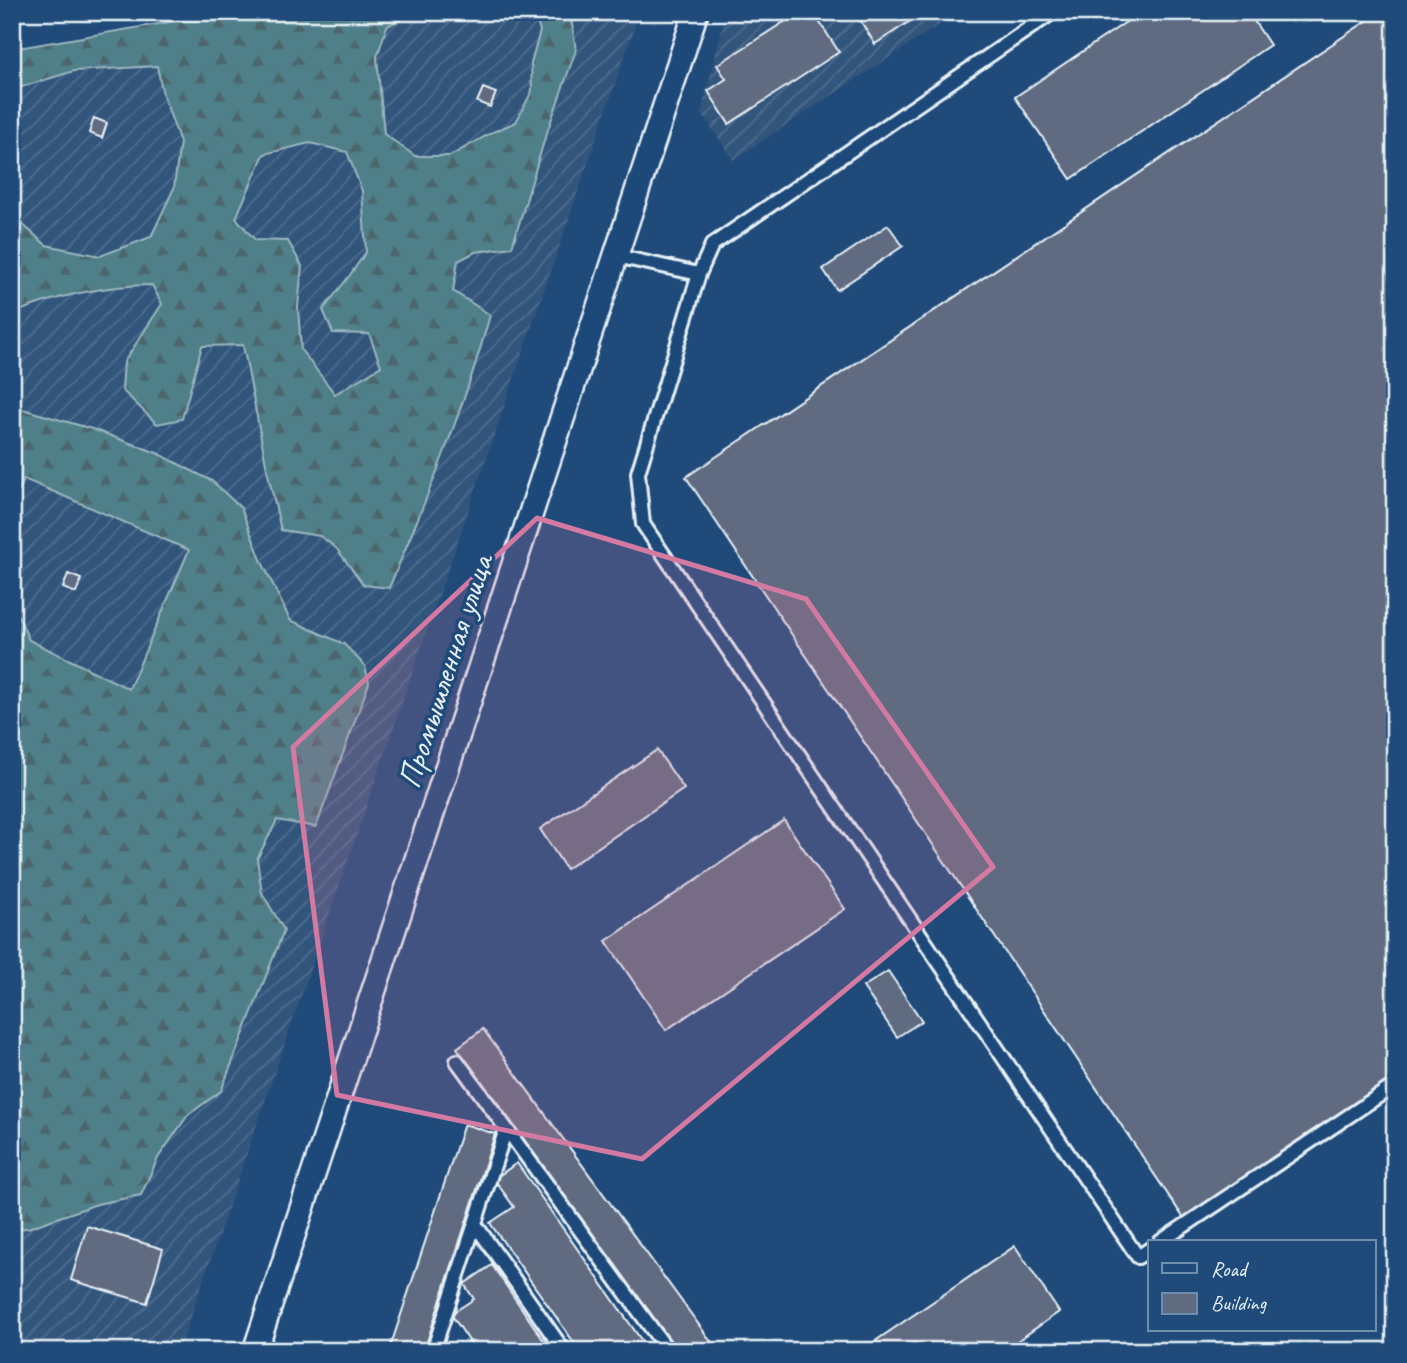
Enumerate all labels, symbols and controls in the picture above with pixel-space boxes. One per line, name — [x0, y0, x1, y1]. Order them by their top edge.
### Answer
street label: Промышленная улица — [387, 547, 503, 793]
legend — [1148, 1240, 1376, 1332]
text: Road — [1211, 1256, 1250, 1282]
text: Building — [1211, 1290, 1268, 1316]

